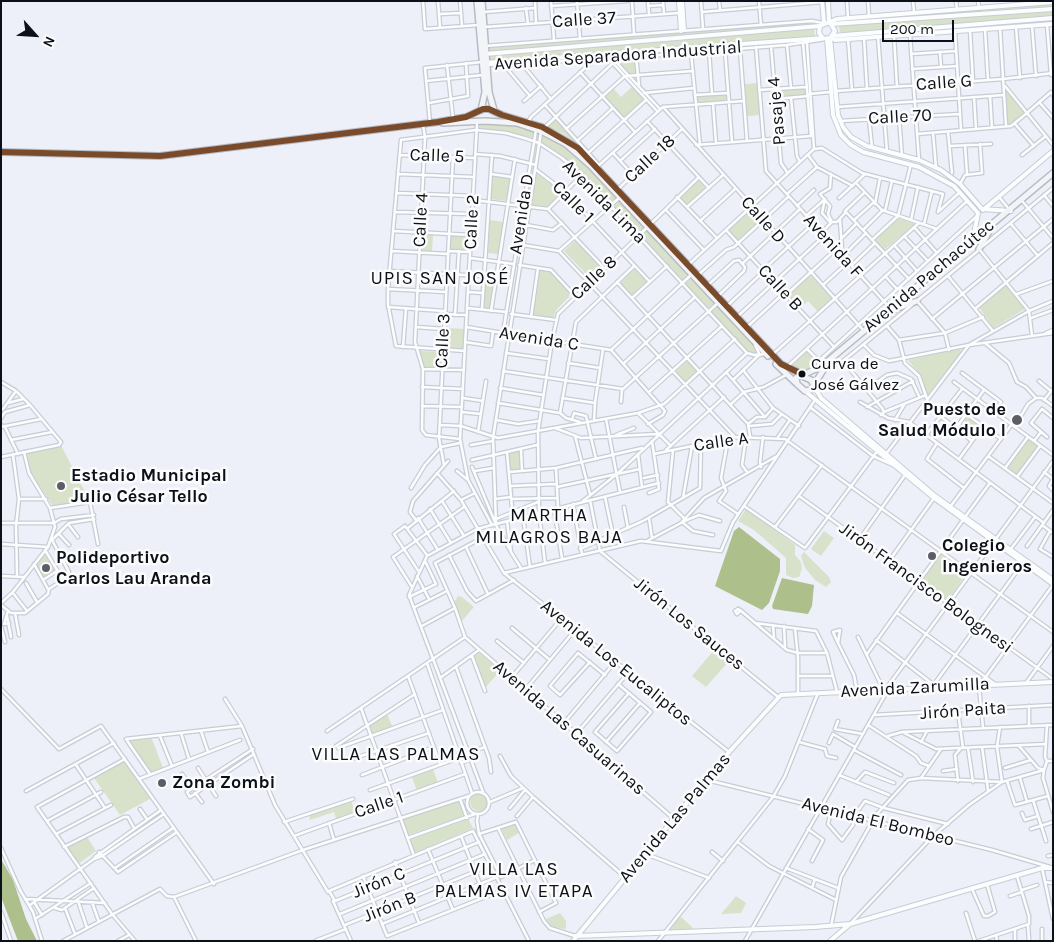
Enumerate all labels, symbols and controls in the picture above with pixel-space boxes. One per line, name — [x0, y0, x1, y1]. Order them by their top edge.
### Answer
street label: Calle 37 — [552, 7, 616, 33]
north arrow — [10, 10, 60, 60]
scale bar — [884, 10, 956, 42]
text: 200 m — [890, 20, 934, 38]
text: N — [39, 34, 59, 50]
street label: Avenida Separadora Industrial — [494, 37, 742, 75]
street label: Calle G — [915, 70, 973, 96]
street label: Pasaje 4 — [763, 76, 791, 146]
street label: Calle 70 — [868, 105, 932, 129]
street label: Calle 18 — [620, 130, 680, 188]
street label: Calle 5 — [409, 144, 465, 168]
street label: Avenida Lima — [558, 156, 650, 248]
street label: Avenida D — [505, 172, 539, 256]
street label: Calle 1 — [548, 177, 598, 227]
street label: Calle 4 — [409, 192, 433, 248]
street label: Calle D — [736, 192, 790, 248]
street label: Calle 2 — [460, 194, 484, 250]
street label: Avenida F — [799, 210, 867, 282]
street label: Avenida Pachacútec — [859, 215, 999, 337]
street label: Calle 8 — [566, 251, 622, 305]
street label: Calle B — [753, 260, 807, 316]
district label: UPIS SAN JOSÉ — [369, 268, 511, 290]
street label: Calle 3 — [431, 313, 455, 369]
street label: Avenida C — [498, 322, 580, 356]
place label: Curva de José Gálvez — [811, 354, 899, 394]
marker: Curva de José Gálvez — [797, 369, 807, 379]
place label: Puesto de Salud Módulo I — [878, 399, 1006, 442]
marker: Puesto de Salud Módulo I — [1010, 413, 1024, 427]
street label: Calle A — [692, 427, 750, 457]
place label: Estadio Municipal Julio César Tello — [71, 465, 227, 508]
marker: Estadio Municipal Julio César Tello — [55, 480, 67, 492]
district label: MARTHA MILAGROS BAJA — [474, 505, 624, 549]
street label: Jirón Francisco Bolognesi — [835, 518, 1017, 658]
place label: Colegio Ingenieros — [942, 535, 1032, 578]
place label: Polideportivo Carlos Lau Aranda — [56, 547, 212, 590]
marker: Colegio Ingenieros — [926, 550, 938, 562]
marker: Polideportivo Carlos Lau Aranda — [40, 562, 52, 574]
street label: Jirón Los Sauces — [629, 573, 749, 675]
street label: Avenida Los Eucaliptos — [536, 595, 696, 731]
street label: Avenida Las Casuarinas — [488, 656, 650, 800]
street label: Avenida Zarumilla — [840, 673, 990, 703]
street label: Jirón Paita — [919, 697, 1007, 725]
district label: VILLA LAS PALMAS — [309, 744, 483, 766]
street label: Avenida Las Palmas — [615, 749, 735, 887]
place label: Zona Zombi — [172, 772, 275, 794]
marker: Zona Zombi — [156, 777, 168, 789]
street label: Calle 1 — [352, 787, 406, 823]
street label: Avenida El Bombeo — [800, 793, 956, 851]
district label: VILLA LAS PALMAS IV ETAPA — [433, 859, 595, 903]
street label: Jirón C — [349, 863, 409, 903]
street label: Jirón B — [360, 887, 420, 927]

